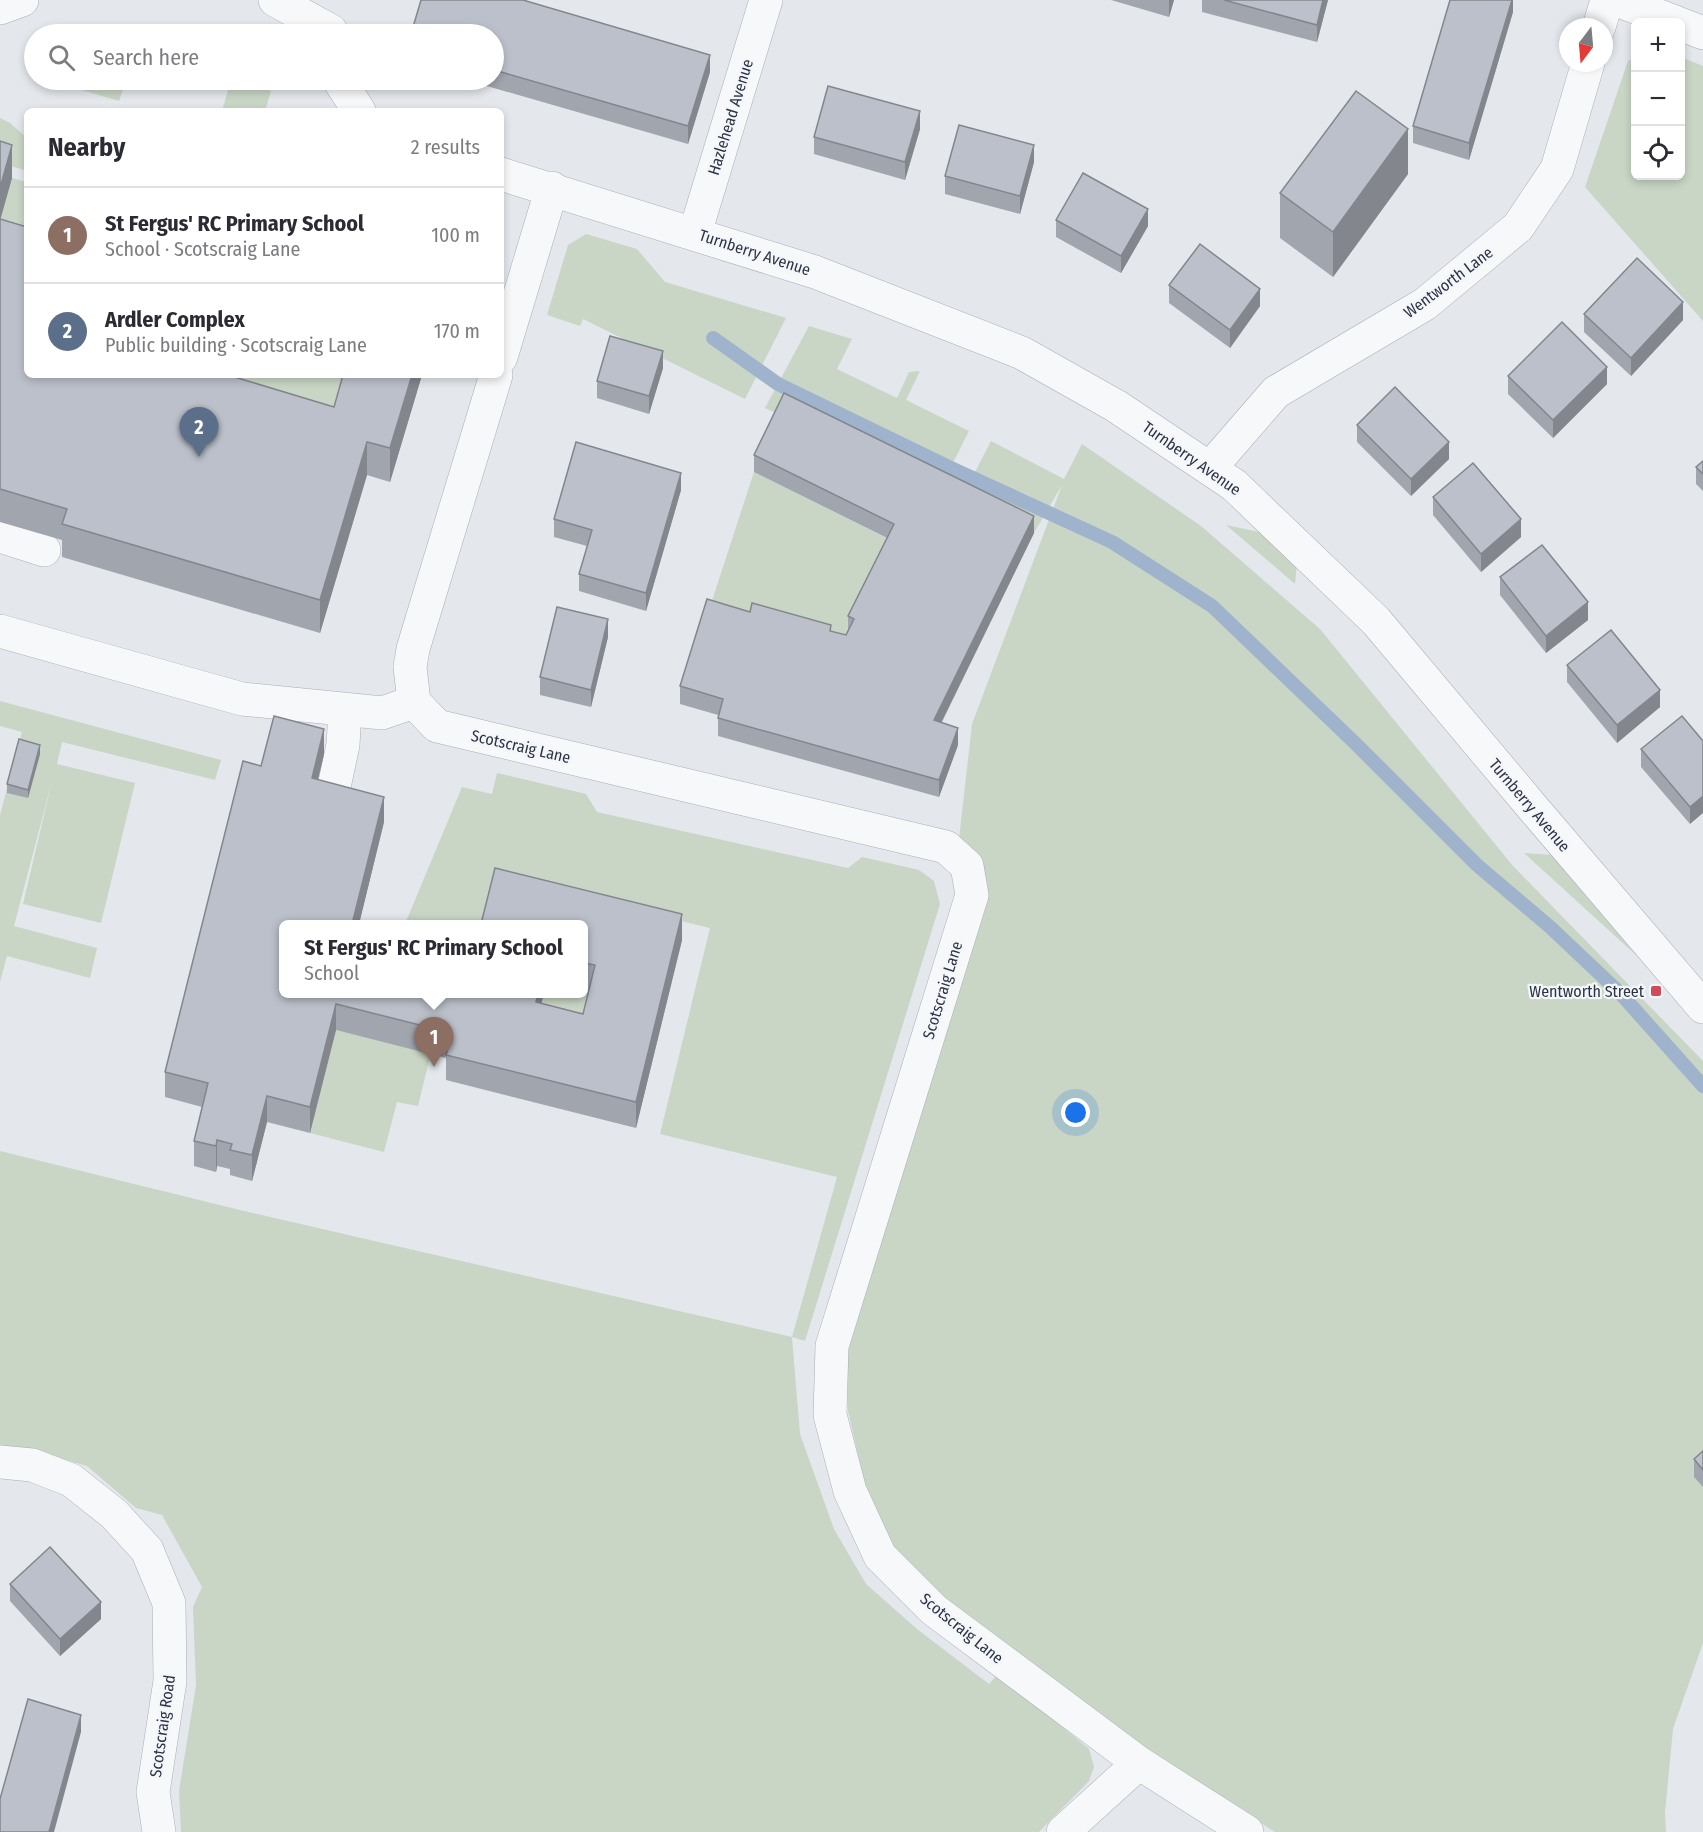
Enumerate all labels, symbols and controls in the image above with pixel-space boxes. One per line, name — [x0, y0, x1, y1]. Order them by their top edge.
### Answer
north arrow — [1559, 18, 1613, 72]
map controls — [1631, 18, 1685, 180]
button: + — [1631, 18, 1685, 72]
search box — [24, 24, 504, 90]
icon: search — [45, 41, 78, 74]
text: Search here — [93, 44, 199, 71]
street label: Hazlehead Avenue — [704, 57, 757, 177]
button: − — [1631, 72, 1685, 126]
button: locate — [1631, 126, 1685, 180]
text: Nearby — [48, 132, 125, 163]
text: 2 results — [411, 135, 480, 159]
text: St Fergus' RC Primary School — [105, 210, 364, 237]
text: 1 — [63, 223, 72, 247]
text: 100 m — [431, 223, 480, 247]
street label: Turnberry Avenue — [697, 226, 813, 279]
text: School · Scotscraig Lane — [105, 237, 300, 261]
street label: Wentworth Lane — [1400, 243, 1497, 322]
text: Ardler Complex — [105, 306, 245, 333]
text: 2 — [63, 319, 72, 343]
text: 170 m — [434, 319, 480, 343]
text: Public building · Scotscraig Lane — [105, 333, 367, 357]
pin: 2 — [180, 408, 218, 457]
street label: Turnberry Avenue — [1139, 417, 1245, 499]
street label: Scotscraig Lane — [469, 726, 572, 767]
street label: Turnberry Avenue — [1485, 755, 1574, 856]
popup — [279, 920, 588, 998]
text: St Fergus' RC Primary School — [304, 934, 563, 961]
street label: Scotscraig Lane — [919, 939, 966, 1041]
text: School — [304, 961, 359, 985]
place label: Wentworth Street — [1529, 982, 1645, 1001]
marker: Wentworth Street — [1649, 984, 1663, 998]
pin: 1 — [414, 1018, 454, 1067]
your location — [1061, 1098, 1090, 1127]
street label: Scotscraig Lane — [916, 1589, 1007, 1668]
street label: Scotscraig Road — [146, 1674, 179, 1778]

